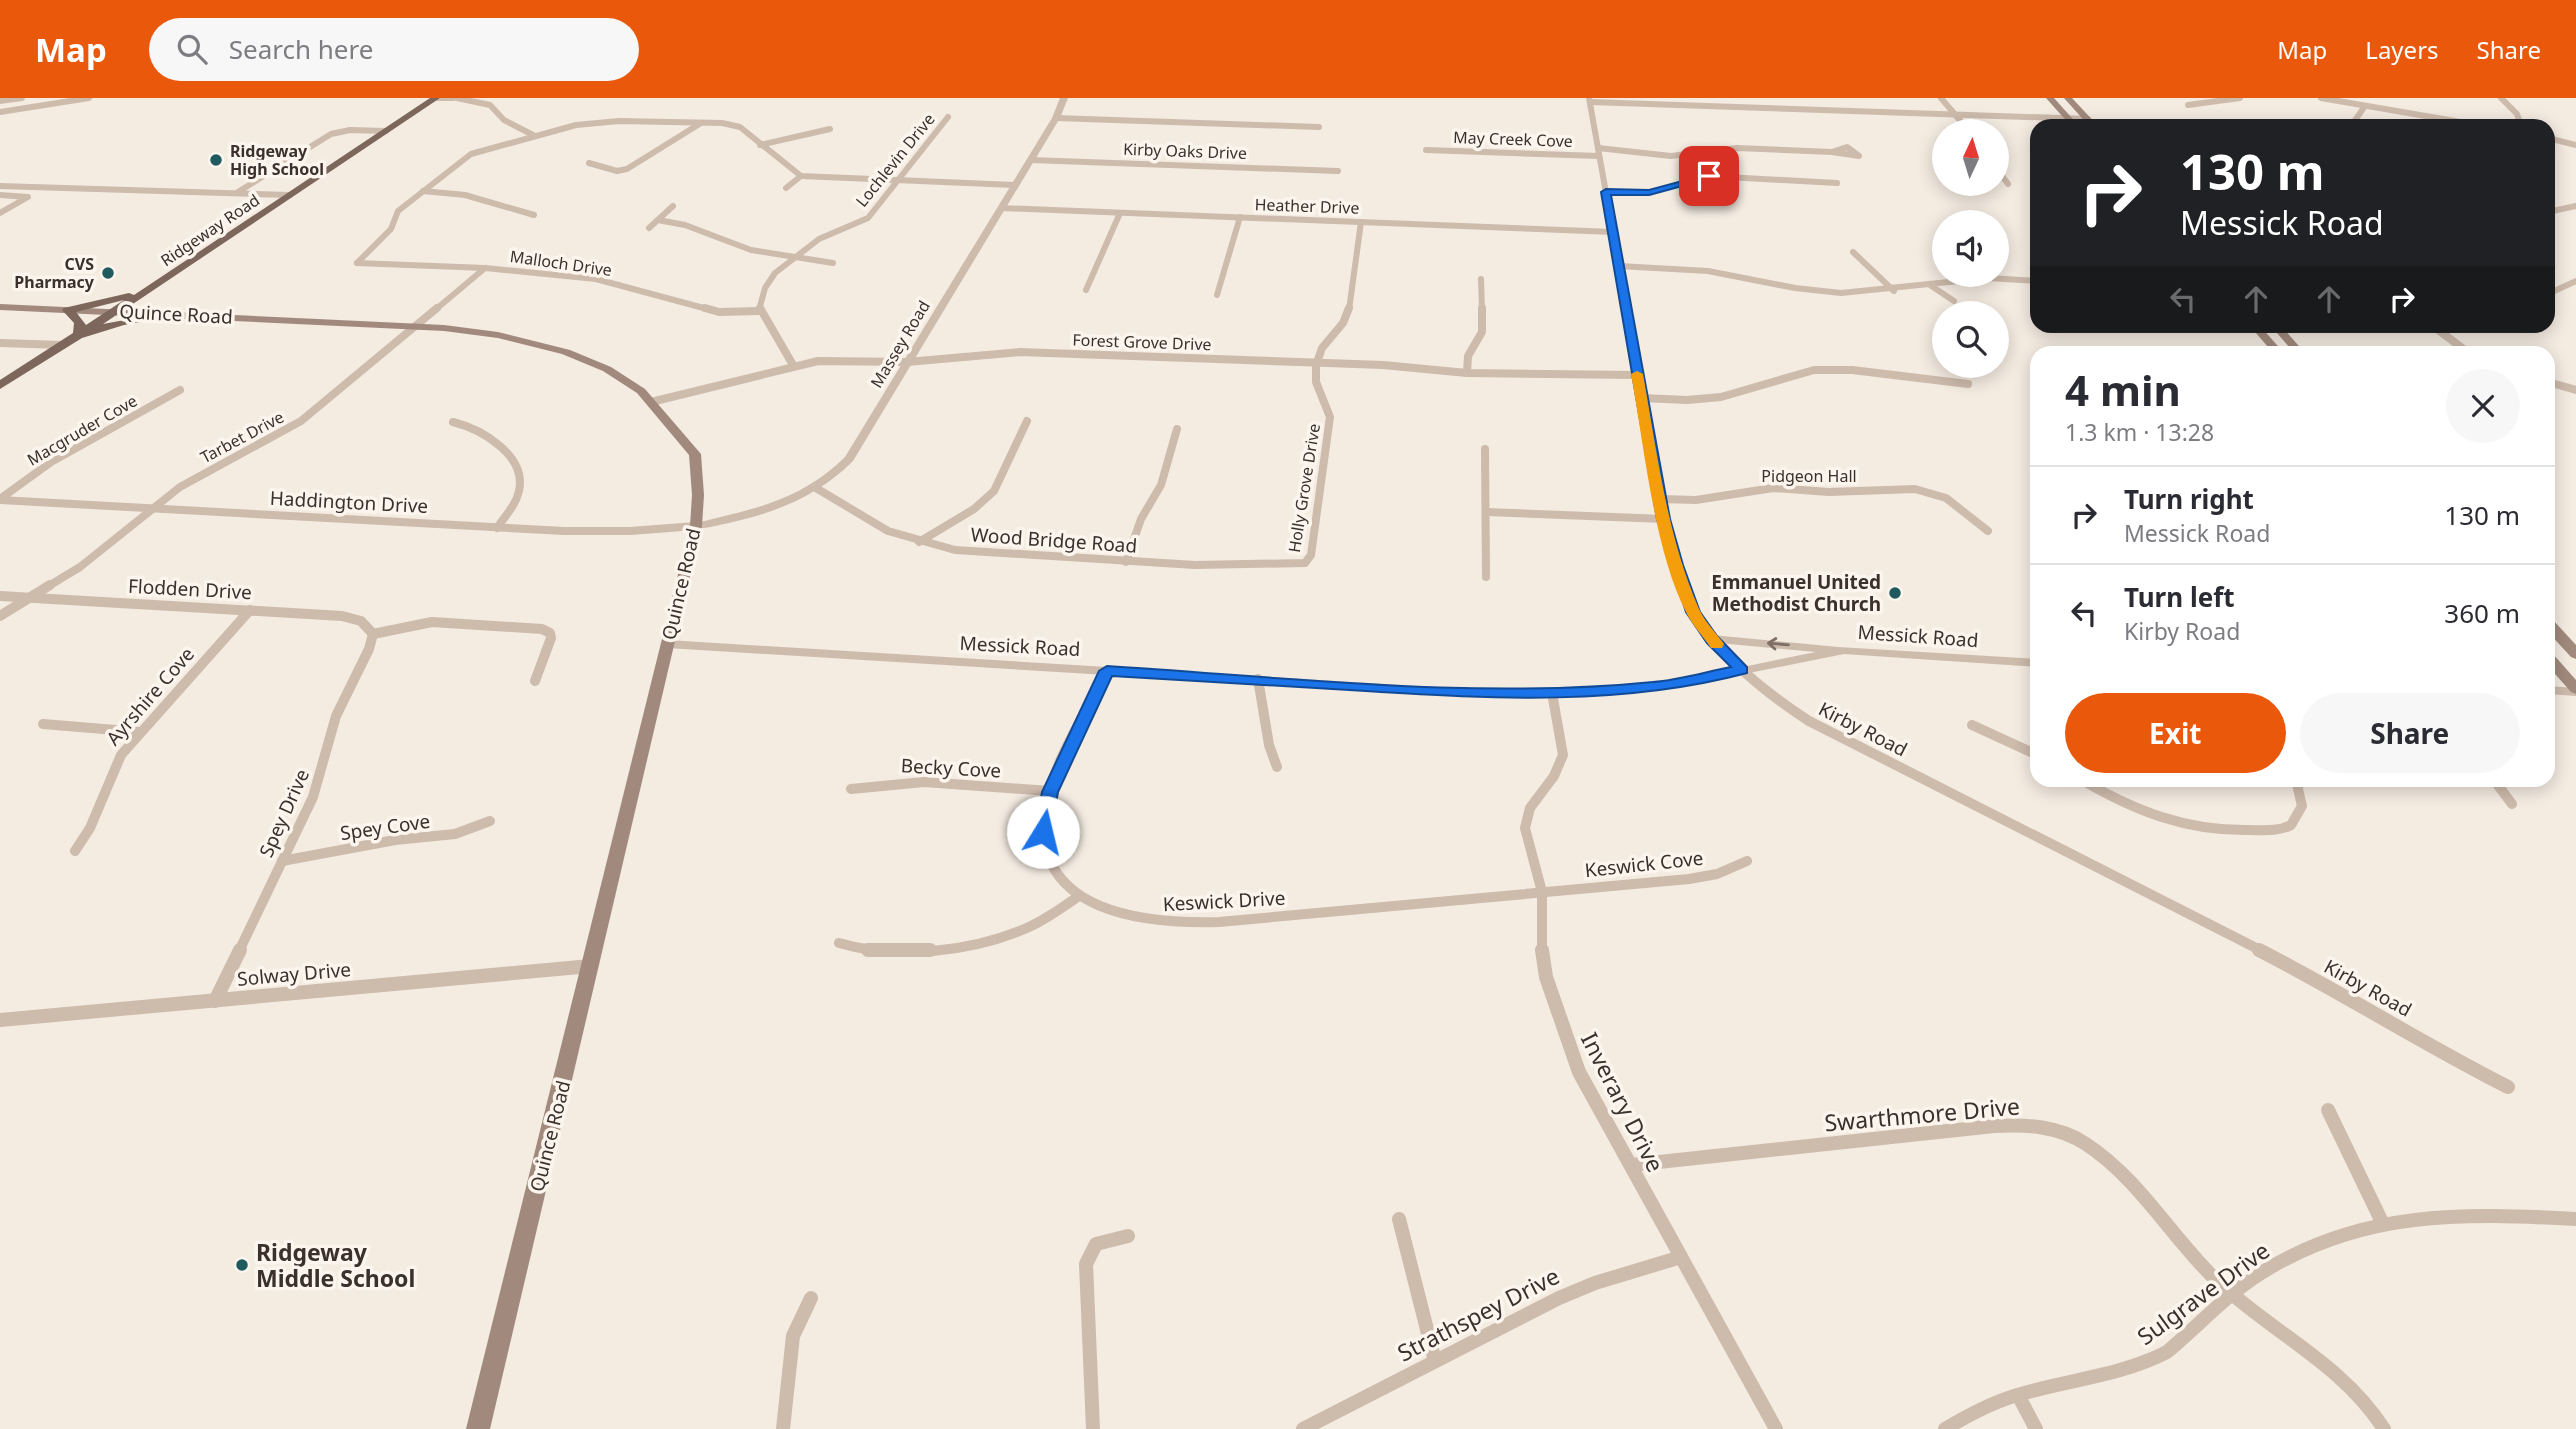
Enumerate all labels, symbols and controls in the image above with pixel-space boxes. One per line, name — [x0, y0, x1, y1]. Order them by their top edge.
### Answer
search box — [149, 18, 639, 81]
text: Map — [35, 27, 107, 72]
icon: search — [173, 30, 211, 68]
text: Search here — [229, 31, 373, 67]
text: Map — [2277, 33, 2327, 66]
text: Layers — [2365, 33, 2439, 66]
text: Share — [2477, 33, 2541, 66]
street label: Lochlevin Drive — [850, 109, 940, 211]
north arrow — [1932, 119, 2009, 196]
map controls — [1932, 119, 2009, 378]
street label: May Creek Cove — [1453, 126, 1573, 152]
street label: Kirby Oaks Drive — [1123, 138, 1247, 164]
text: 130 m — [2180, 138, 2325, 204]
place label: Ridgeway High School — [230, 140, 324, 180]
pin — [1679, 146, 1739, 206]
icon: right — [2065, 147, 2156, 238]
marker: Ridgeway High School — [208, 152, 224, 168]
icon: arrive — [1690, 157, 1728, 195]
street label: Ridgeway Road — [156, 189, 264, 271]
street label: Heather Drive — [1254, 193, 1360, 219]
text: Messick Road — [2180, 201, 2384, 244]
button: sound — [1932, 210, 2009, 287]
street label: Malloch Drive — [509, 245, 613, 281]
place label: CVS Pharmacy — [14, 253, 95, 293]
marker: CVS Pharmacy — [100, 265, 116, 281]
icon: left — [2164, 280, 2202, 318]
icon: ahead — [2237, 280, 2275, 318]
icon: ahead — [2310, 280, 2348, 318]
icon: right — [2383, 280, 2421, 318]
street label: Massey Road — [865, 296, 935, 392]
street label: Quince Road — [119, 298, 233, 330]
button: search — [1932, 301, 2009, 378]
street label: Forest Grove Drive — [1072, 329, 1212, 355]
text: 4 min — [2065, 361, 2181, 418]
button: close — [2446, 369, 2520, 443]
street label: Macgruder Cove — [23, 390, 141, 470]
street label: Tarbet Drive — [196, 406, 288, 468]
text: 1.3 km · 13:28 — [2065, 416, 2214, 448]
street label: Holly Grove Drive — [1283, 422, 1325, 554]
street label: Pidgeon Hall — [1761, 465, 1857, 487]
text: Turn right — [2124, 481, 2254, 517]
street label: Haddington Drive — [269, 485, 429, 519]
icon: right — [2065, 496, 2103, 534]
text: 130 m — [2444, 497, 2520, 533]
text: Messick Road — [2124, 517, 2270, 549]
street label: Wood Bridge Road — [970, 521, 1138, 559]
street label: Quince Road — [656, 526, 706, 642]
place label: Emmanuel United Methodist Church — [1711, 569, 1881, 617]
street label: Flodden Drive — [127, 573, 253, 605]
text: Turn left — [2124, 579, 2235, 615]
marker: Emmanuel United Methodist Church — [1887, 585, 1903, 601]
icon: left — [2065, 594, 2103, 632]
text: 360 m — [2444, 595, 2520, 631]
text: Kirby Road — [2124, 615, 2240, 647]
street label: Messick Road — [1857, 619, 1979, 653]
street label: Messick Road — [959, 630, 1081, 662]
one-way arrow — [1767, 637, 1790, 650]
street label: Ayrshire Cove — [100, 641, 200, 751]
button: Exit — [2065, 693, 2286, 773]
button: Share — [2300, 693, 2520, 773]
street label: Kirby Road — [1814, 696, 1912, 762]
street label: Becky Cove — [900, 752, 1002, 784]
street label: Spey Drive — [253, 765, 315, 861]
position arrow — [1006, 795, 1080, 869]
street label: Spey Cove — [338, 808, 432, 846]
street label: Keswick Cove — [1583, 845, 1705, 883]
street label: Keswick Drive — [1162, 885, 1286, 917]
street label: Kirby Road — [2320, 953, 2416, 1023]
street label: Solway Drive — [236, 956, 352, 992]
street label: Inverary Drive — [1574, 1027, 1672, 1177]
street label: Quince Road — [524, 1078, 576, 1194]
street label: Swarthmore Drive — [1823, 1090, 2021, 1138]
street label: Sulgrave Drive — [2130, 1234, 2276, 1352]
place label: Ridgeway Middle School — [256, 1236, 415, 1294]
marker: Ridgeway Middle School — [234, 1257, 250, 1273]
street label: Strathspey Drive — [1392, 1259, 1564, 1369]

